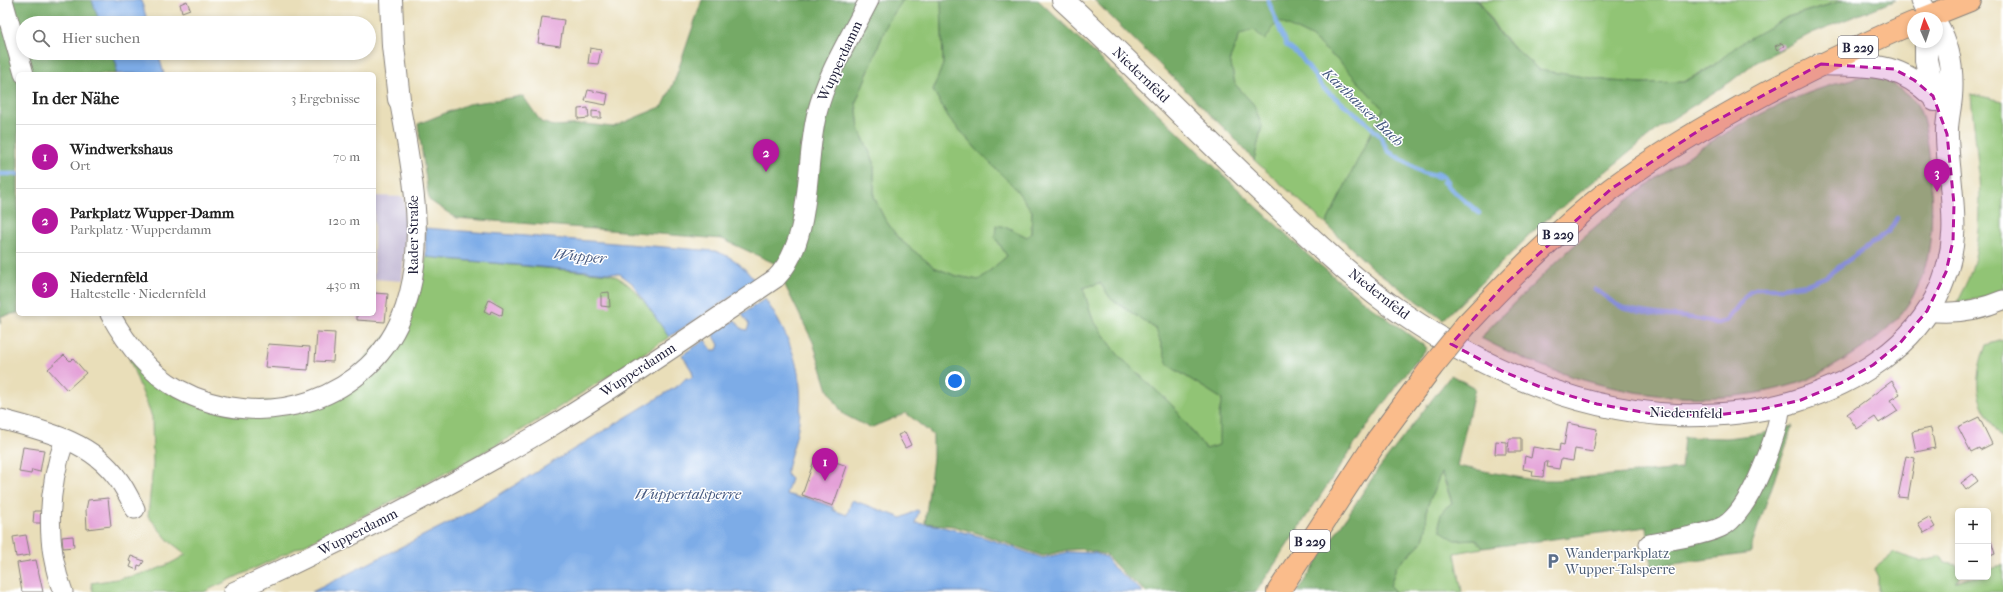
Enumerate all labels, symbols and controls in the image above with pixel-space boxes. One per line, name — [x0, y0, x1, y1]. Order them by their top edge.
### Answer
north arrow — [1907, 12, 1943, 48]
search box — [16, 16, 376, 60]
street label: Wupperdamm — [814, 18, 866, 105]
icon: search — [30, 27, 52, 49]
text: Hier suchen — [62, 29, 140, 47]
road number: B 229 — [1838, 36, 1878, 58]
street label: Niedernfeld — [1109, 44, 1173, 107]
water label: Karthauser Bach — [1318, 63, 1407, 150]
text: In der Nähe — [32, 88, 119, 108]
text: 3 Ergebnisse — [291, 91, 360, 106]
pin: 2 — [753, 139, 779, 172]
text: Windwerkshaus — [70, 140, 173, 158]
text: 1 — [43, 149, 47, 164]
text: 70 m — [333, 149, 360, 164]
text: Ort — [70, 158, 91, 173]
pin: 3 — [1924, 159, 1950, 192]
street label: Rader Straße — [405, 195, 422, 275]
text: Parkplatz Wupper-Damm — [70, 204, 234, 222]
text: 2 — [42, 213, 48, 228]
text: 120 m — [328, 213, 360, 228]
text: Parkplatz · Wupperdamm — [70, 222, 211, 237]
road number: B 229 — [1538, 223, 1578, 245]
water label: Wupper — [553, 245, 608, 267]
street label: Niedernfeld — [1345, 265, 1413, 323]
text: Niedernfeld — [70, 268, 148, 286]
text: 3 — [42, 277, 48, 292]
text: 430 m — [326, 277, 360, 292]
text: Haltestelle · Niedernfeld — [70, 286, 206, 301]
street label: Wupperdamm — [596, 339, 679, 401]
your location — [945, 371, 965, 391]
street label: Niedernfeld — [1649, 404, 1723, 422]
pin: 1 — [812, 448, 838, 481]
water label: Wuppertalsperre — [635, 485, 742, 503]
street label: Wupperdamm — [315, 505, 401, 560]
map controls — [1955, 508, 1991, 580]
button: + — [1955, 508, 1991, 544]
road number: B 229 — [1290, 530, 1330, 552]
button: − — [1955, 544, 1991, 580]
place label: Wanderparkplatz Wupper-Talsperre — [1564, 545, 1675, 578]
parking icon: Wanderparkplatz Wupper-Talsperre — [1544, 552, 1562, 570]

